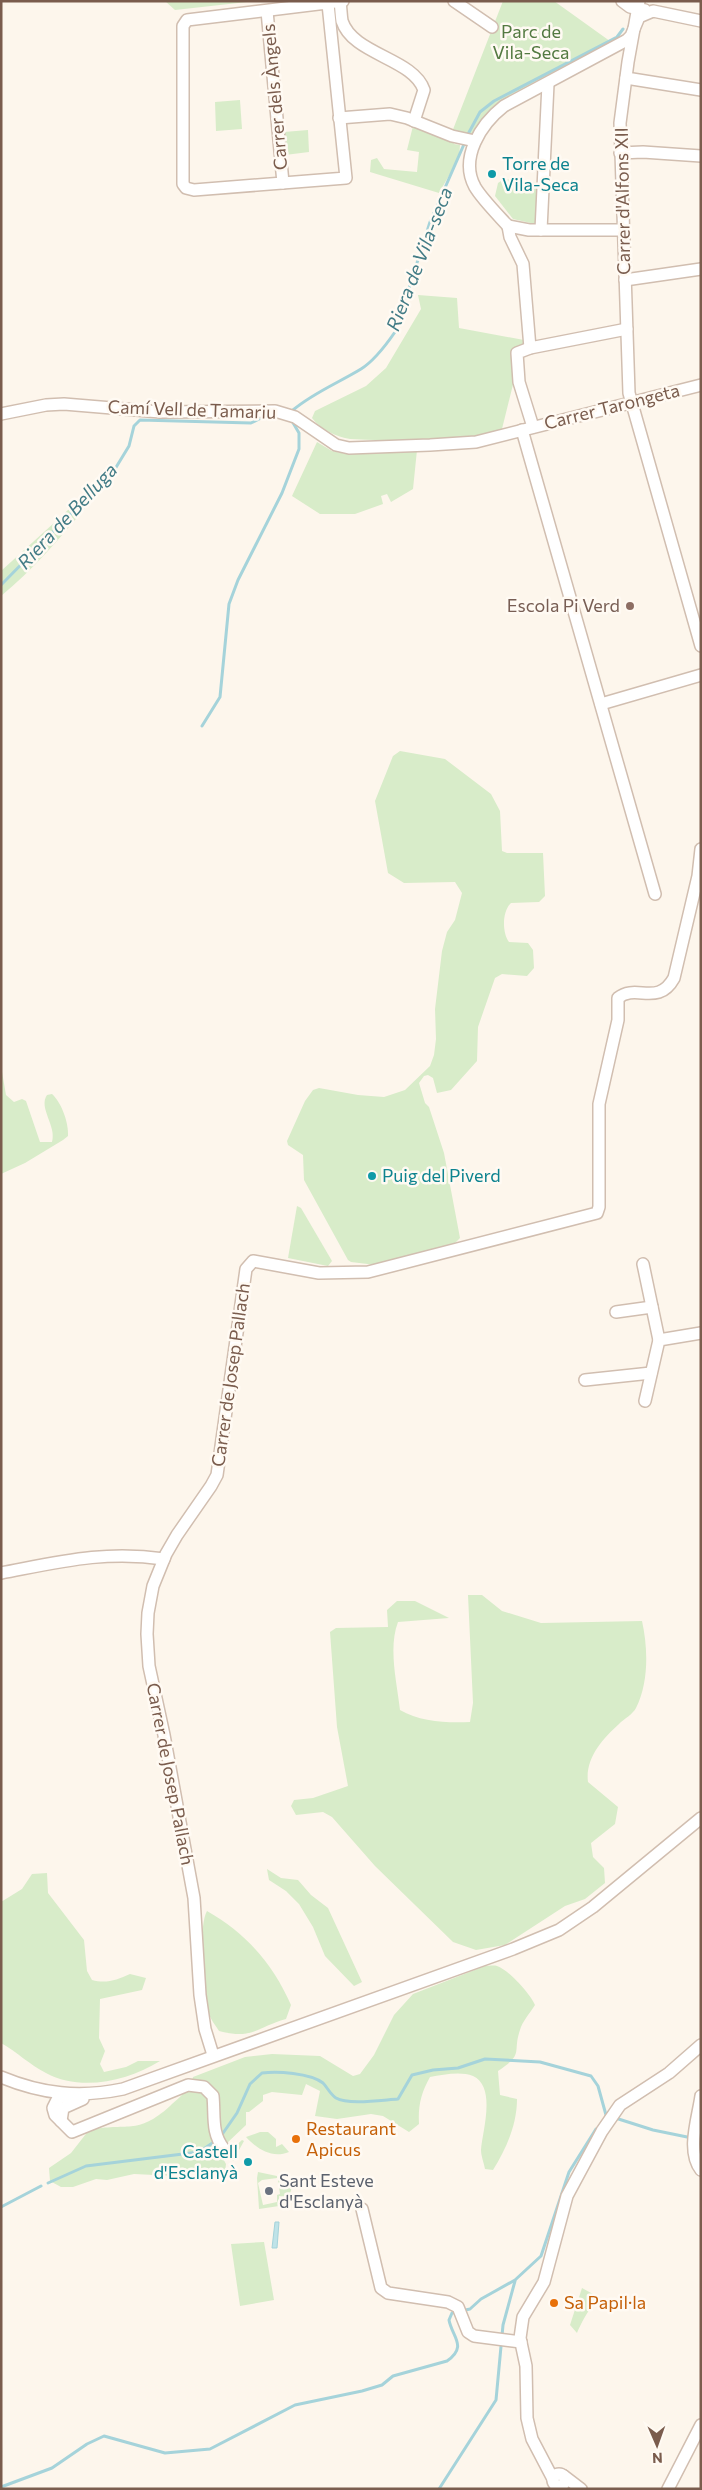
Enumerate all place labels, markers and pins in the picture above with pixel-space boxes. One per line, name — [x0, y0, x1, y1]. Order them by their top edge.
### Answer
place label: Torre de Vila-Seca — [502, 152, 579, 195]
marker: Torre de Vila-Seca — [486, 168, 498, 180]
place label: Escola Pi Verd — [507, 594, 620, 616]
marker: Escola Pi Verd — [624, 600, 636, 612]
place label: Puig del Piverd — [382, 1164, 501, 1186]
marker: Puig del Piverd — [366, 1170, 378, 1182]
place label: Restaurant Apicus — [306, 2117, 396, 2160]
marker: Restaurant Apicus — [290, 2133, 302, 2145]
place label: Castell d'Esclanyà — [154, 2140, 238, 2183]
marker: Castell d'Esclanyà — [242, 2156, 254, 2168]
place label: Sant Esteve d'Esclanyà — [279, 2169, 374, 2212]
marker: Sant Esteve d'Esclanyà — [263, 2185, 275, 2197]
place label: Sa Papil·la — [564, 2291, 646, 2313]
marker: Sa Papil·la — [548, 2297, 560, 2309]

